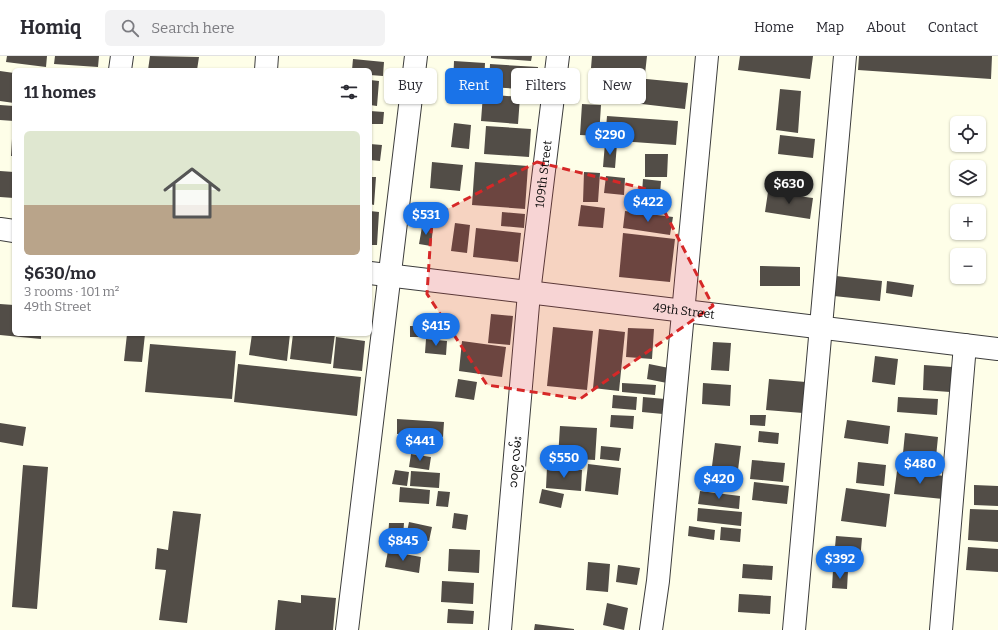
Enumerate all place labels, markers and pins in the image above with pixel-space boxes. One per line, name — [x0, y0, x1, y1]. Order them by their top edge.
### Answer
pin: $290 — [586, 122, 634, 156]
pin: $630 — [765, 171, 813, 205]
pin: $422 — [624, 189, 672, 223]
pin: $531 — [402, 202, 450, 236]
pin: $415 — [412, 313, 460, 347]
pin: $441 — [396, 428, 444, 462]
pin: $550 — [540, 445, 588, 479]
pin: $480 — [896, 451, 944, 485]
pin: $420 — [695, 466, 743, 500]
pin: $845 — [379, 528, 427, 562]
pin: $392 — [816, 546, 864, 580]

